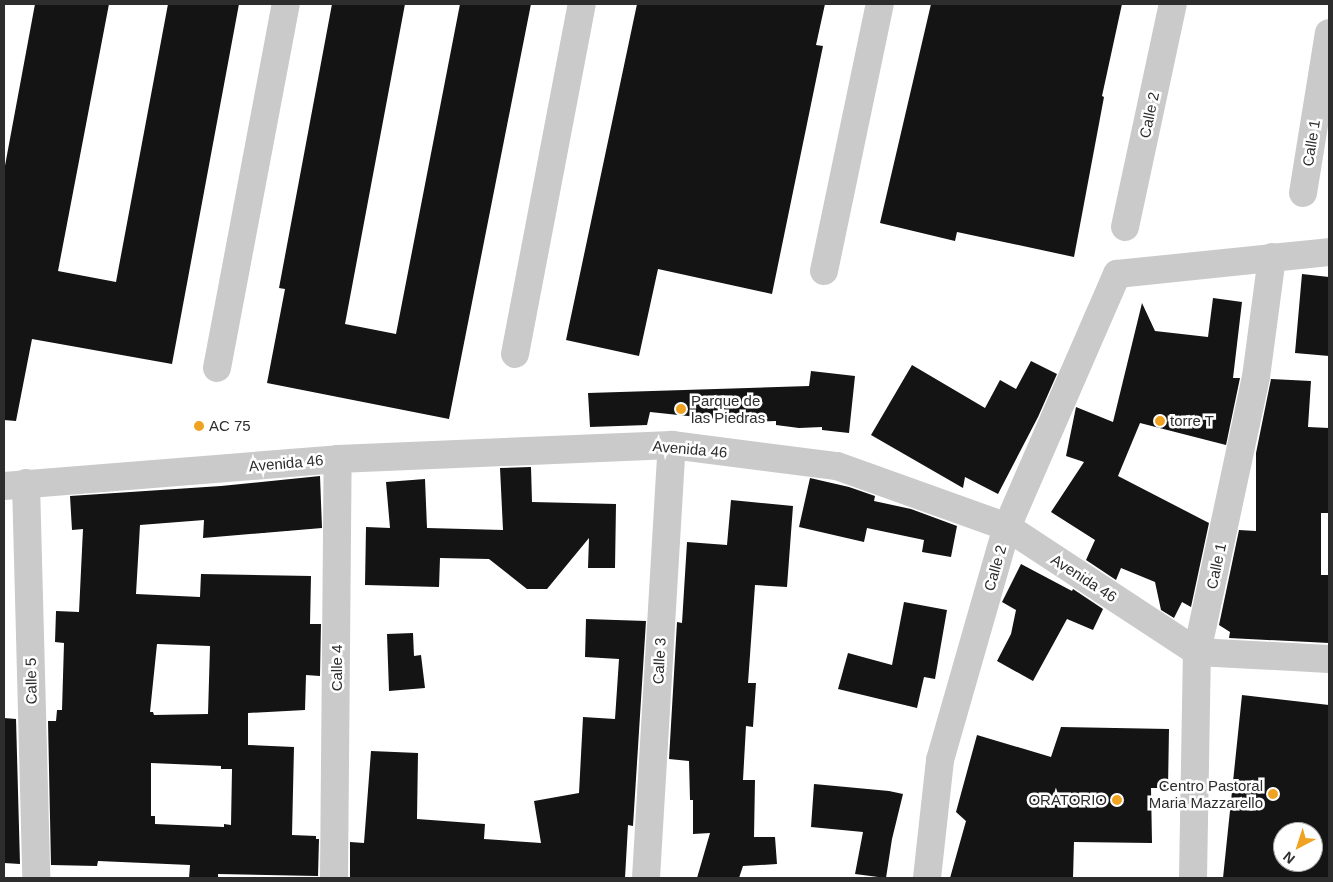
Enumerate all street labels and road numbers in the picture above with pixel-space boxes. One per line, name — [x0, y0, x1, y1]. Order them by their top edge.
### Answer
street label: Calle 2 — [1135, 90, 1163, 140]
street label: Calle 1 — [1298, 119, 1324, 167]
street label: Avenida 46 — [652, 437, 728, 461]
street label: Avenida 46 — [248, 451, 324, 475]
street label: Calle 1 — [1202, 541, 1230, 591]
street label: Calle 2 — [980, 543, 1010, 593]
street label: Avenida 46 — [1048, 550, 1120, 606]
street label: Calle 3 — [649, 637, 669, 685]
street label: Calle 4 — [328, 645, 346, 691]
street label: Calle 5 — [22, 658, 40, 704]

